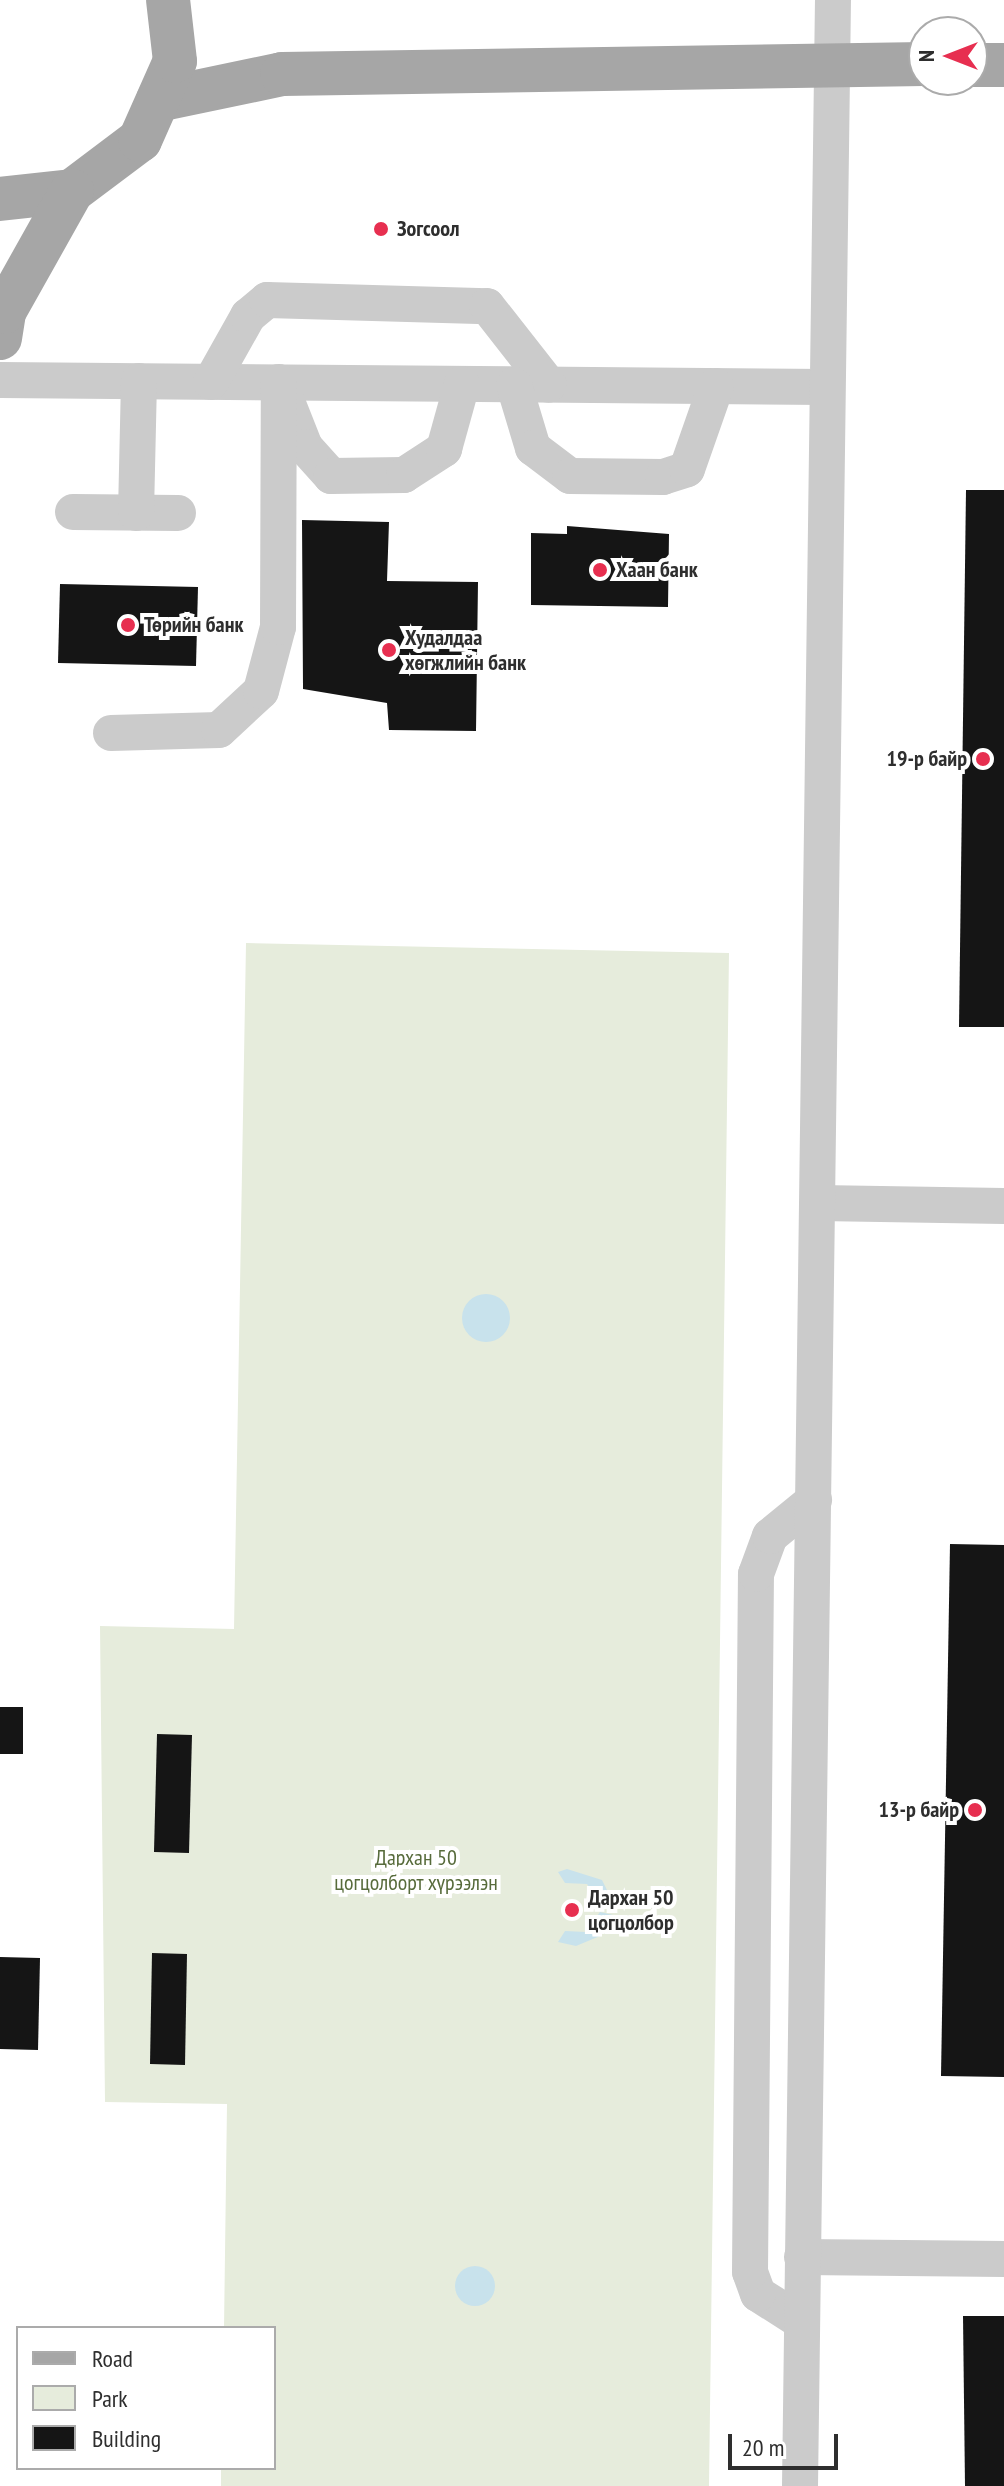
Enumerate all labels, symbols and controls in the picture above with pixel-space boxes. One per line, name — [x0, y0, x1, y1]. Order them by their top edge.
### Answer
north arrow — [908, 16, 988, 96]
text: N — [912, 50, 940, 62]
place label: Зогсоол — [397, 216, 460, 242]
marker: Зогсоол — [372, 220, 390, 238]
place label: Хаан банк — [616, 557, 698, 583]
marker: Хаан банк — [591, 561, 609, 579]
place label: Төрийн банк — [144, 612, 243, 638]
marker: Төрийн банк — [119, 616, 137, 634]
place label: Худалдаа хөгжлийн банк — [405, 624, 526, 676]
marker: Худалдаа хөгжлийн банк — [380, 641, 398, 659]
place label: 19-р байр — [886, 746, 967, 772]
marker: 19-р байр — [974, 750, 992, 768]
place label: 13-р байр — [878, 1797, 959, 1823]
marker: 13-р байр — [966, 1801, 984, 1819]
park label: Дархан 50 цогцолборт хүрээлэн — [334, 1844, 498, 1896]
place label: Дархан 50 цогцолбор — [588, 1884, 674, 1936]
marker: Дархан 50 цогцолбор — [563, 1901, 581, 1919]
legend — [16, 2326, 276, 2470]
text: Road — [92, 2343, 133, 2374]
text: Park — [92, 2383, 128, 2414]
scale bar — [732, 2418, 842, 2468]
text: Building — [92, 2423, 161, 2454]
text: 20 m — [742, 2432, 784, 2463]

